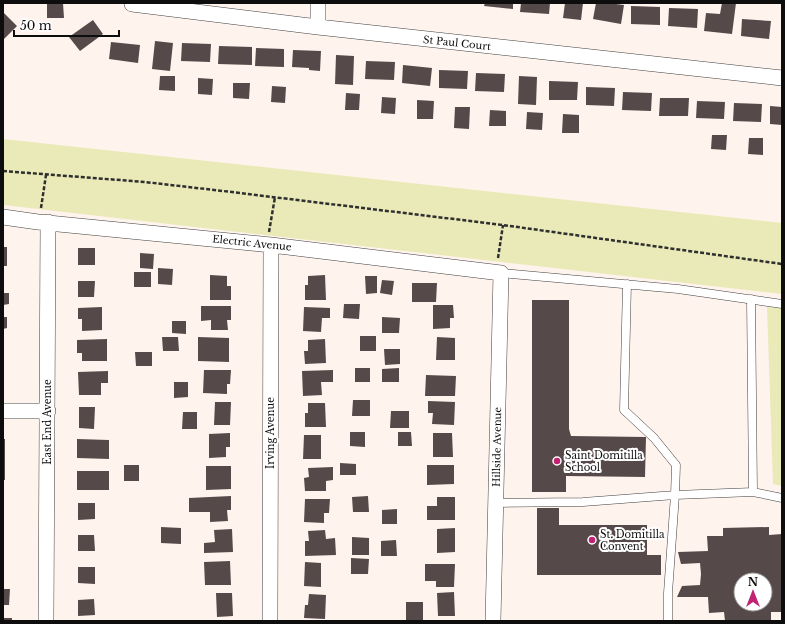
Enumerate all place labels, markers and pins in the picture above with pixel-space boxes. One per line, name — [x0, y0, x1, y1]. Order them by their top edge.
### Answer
place label: Saint Domitilla School — [565, 449, 643, 474]
marker: Saint Domitilla School — [552, 456, 562, 466]
place label: St. Domitilla Convent — [600, 528, 665, 553]
marker: St. Domitilla Convent — [587, 535, 597, 545]

